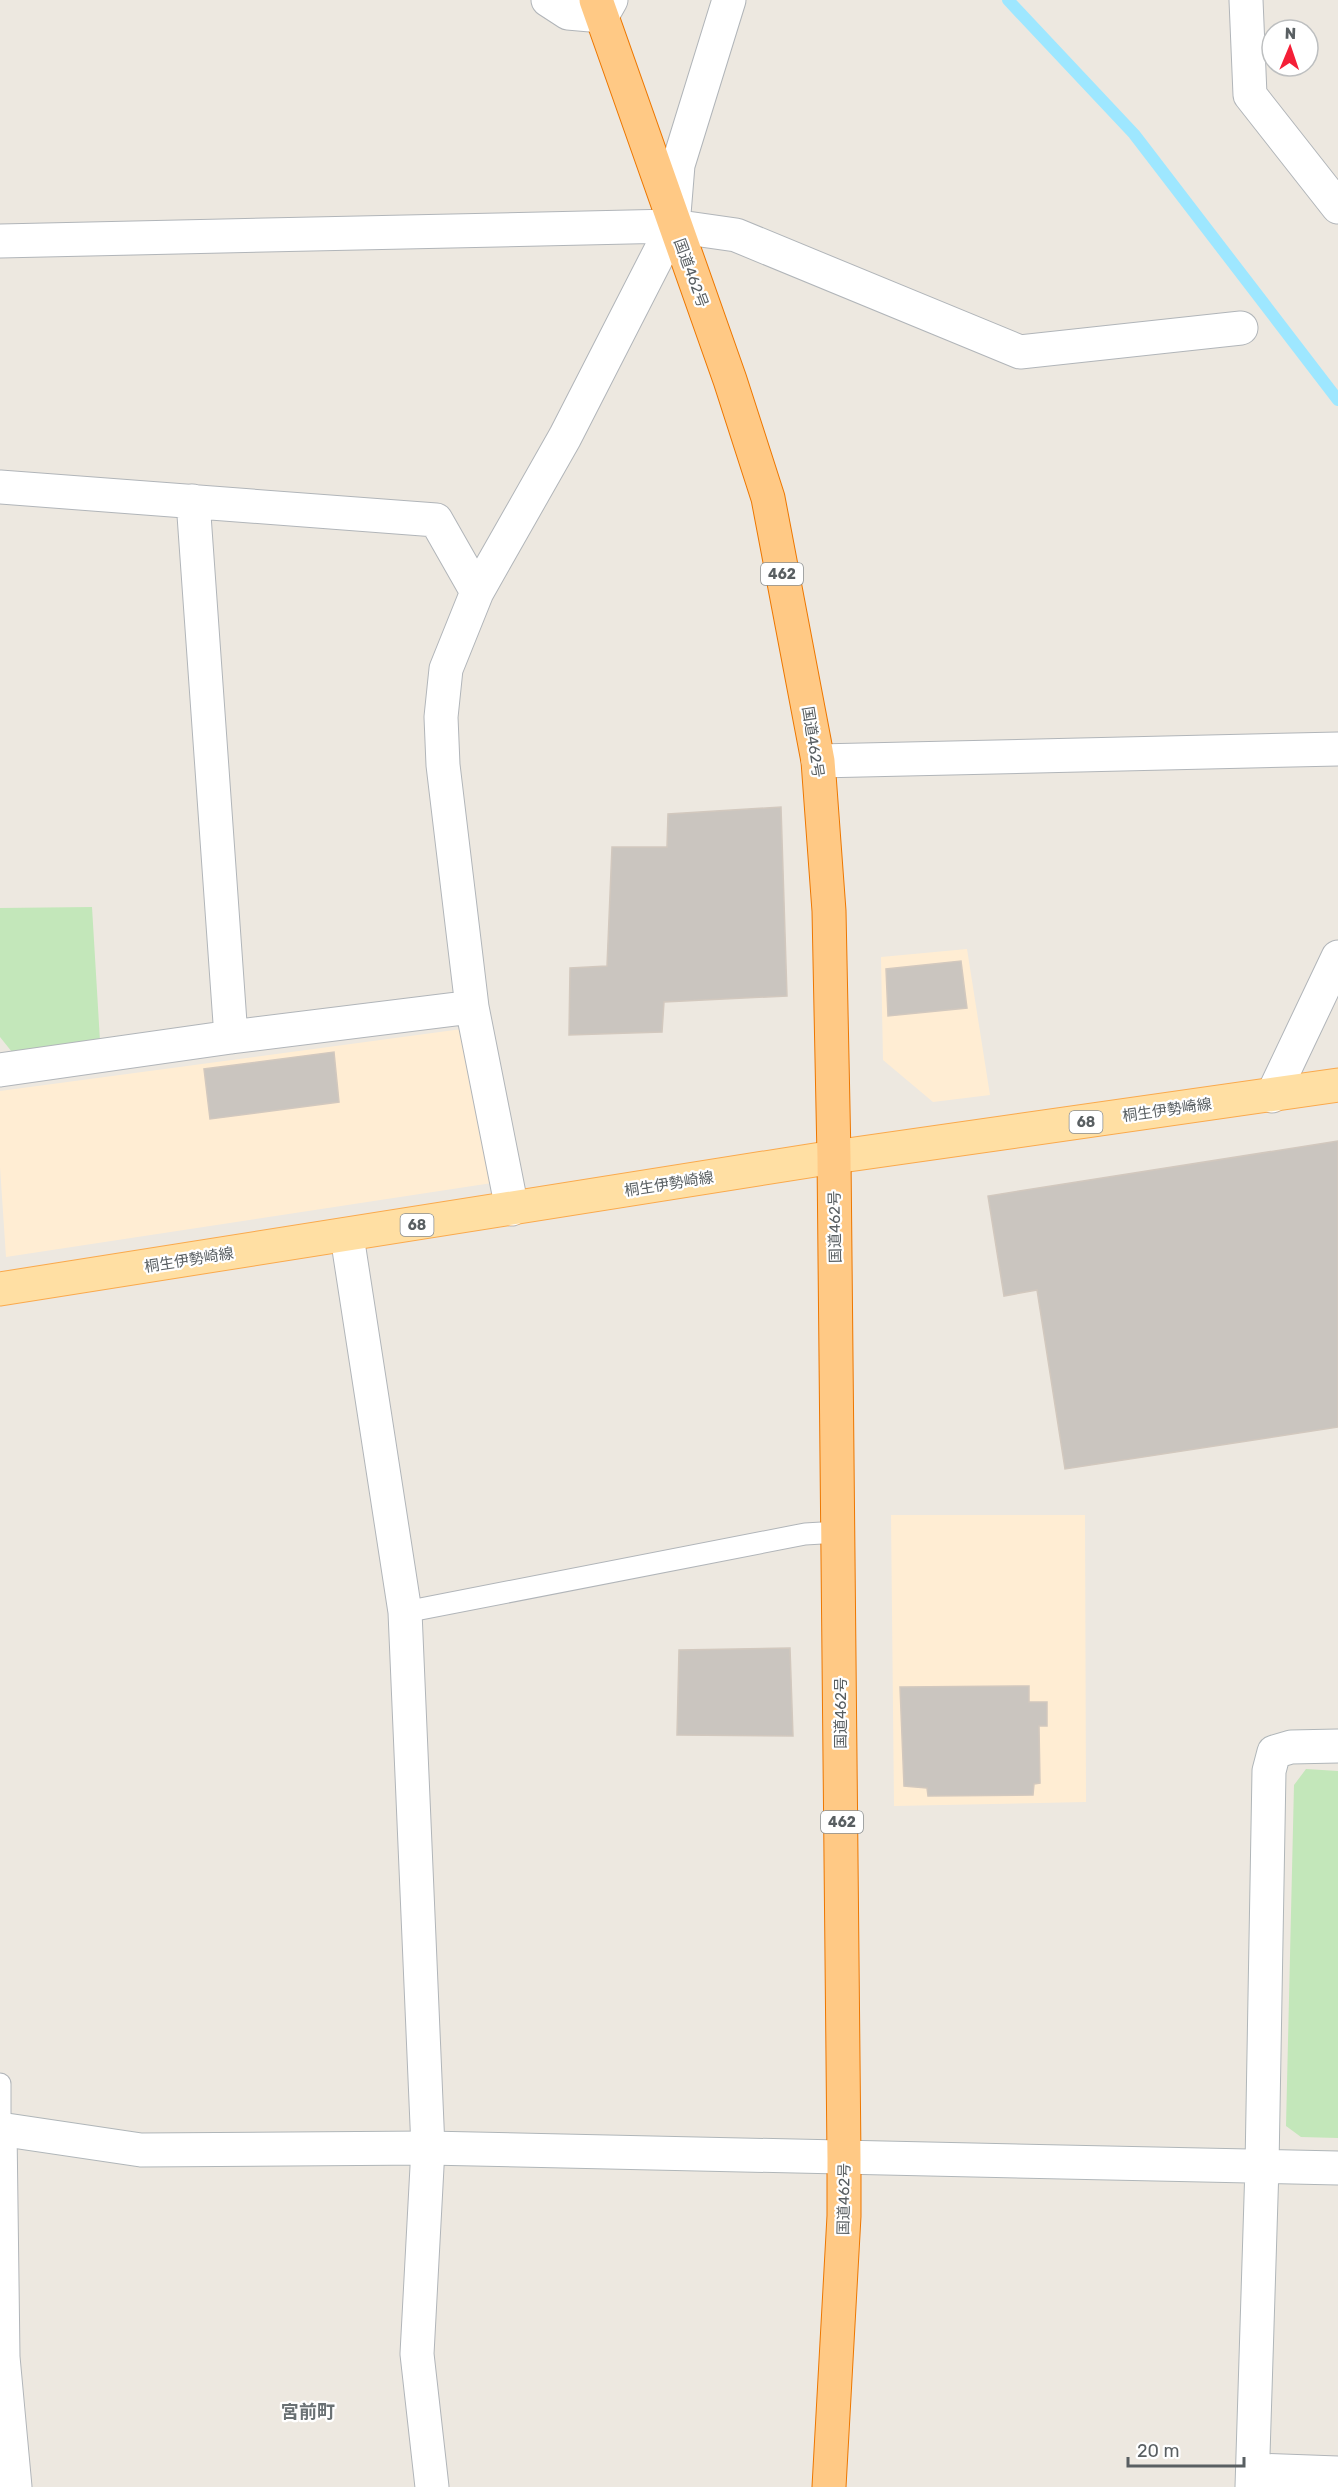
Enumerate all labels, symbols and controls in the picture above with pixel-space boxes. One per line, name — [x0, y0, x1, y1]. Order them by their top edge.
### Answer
north arrow — [1260, 18, 1320, 78]
text: N — [1284, 24, 1297, 43]
street label: 国道462号 — [670, 236, 712, 310]
road number: 462 — [761, 563, 803, 585]
street label: 国道462号 — [798, 705, 828, 779]
street label: 桐生伊勢崎線 — [1121, 1095, 1213, 1125]
road number: 68 — [1070, 1111, 1102, 1133]
street label: 桐生伊勢崎線 — [623, 1168, 715, 1200]
street label: 国道462号 — [825, 1191, 845, 1263]
road number: 68 — [400, 1214, 434, 1236]
street label: 桐生伊勢崎線 — [143, 1244, 235, 1276]
street label: 国道462号 — [832, 1677, 850, 1749]
road number: 462 — [821, 1811, 863, 1833]
street label: 国道462号 — [834, 2163, 854, 2235]
district label: 宮前町 — [281, 2401, 335, 2423]
scale bar — [1128, 2430, 1244, 2468]
text: 20 m — [1137, 2440, 1179, 2462]

